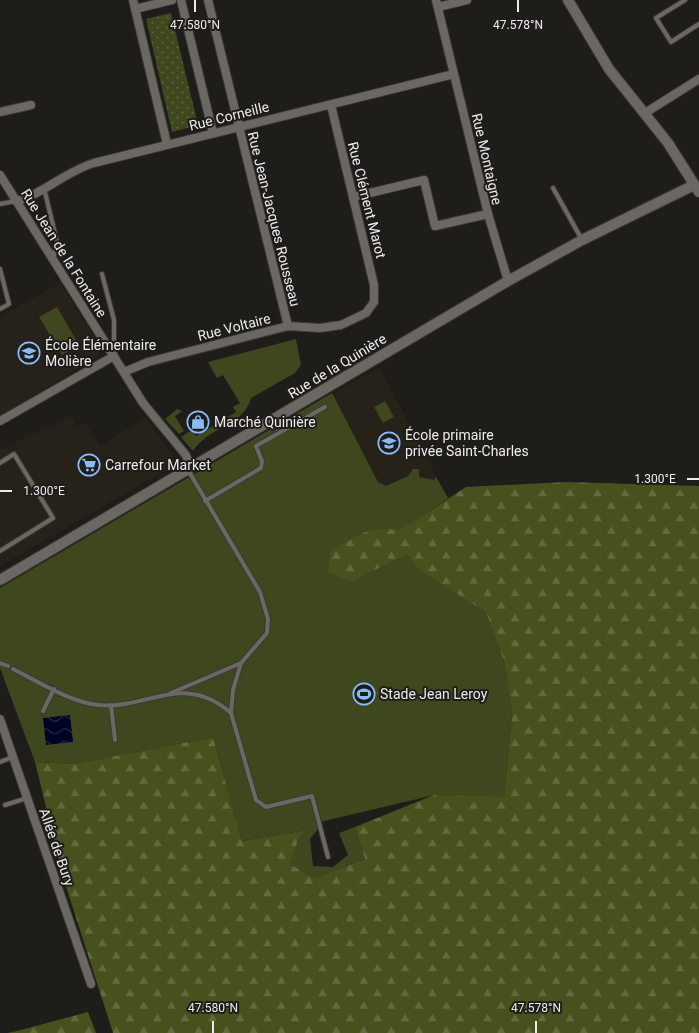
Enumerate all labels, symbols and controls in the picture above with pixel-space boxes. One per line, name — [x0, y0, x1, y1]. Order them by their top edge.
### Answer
text: 47.580°N — [170, 18, 220, 32]
text: 47.578°N — [493, 18, 543, 32]
street label: Rue Corneille — [187, 98, 271, 134]
street label: Rue Montaigne — [469, 112, 505, 206]
street label: Rue Jean-Jacques Rousseau — [245, 130, 303, 308]
street label: Rue Clément Marot — [345, 140, 389, 260]
street label: Rue Jean de la Fontaine — [18, 186, 110, 320]
street label: Rue Voltaire — [196, 310, 272, 344]
street label: Rue de la Quinière — [285, 330, 389, 402]
place label: École Élémentaire Molière — [45, 336, 156, 369]
school or university icon: École Élémentaire Molière — [17, 341, 41, 365]
shop icon: Marché Quinière — [186, 410, 210, 434]
place label: Marché Quinière — [214, 414, 316, 430]
place label: École primaire privée Saint-Charles — [405, 426, 529, 459]
school or university icon: École primaire privée Saint-Charles — [377, 431, 401, 455]
supermarket icon: Carrefour Market — [77, 453, 101, 477]
place label: Carrefour Market — [105, 457, 211, 473]
text: 1.300°E — [634, 472, 676, 486]
text: 1.300°E — [23, 484, 65, 498]
sports icon: Stade Jean Leroy — [352, 682, 376, 706]
place label: Stade Jean Leroy — [380, 686, 488, 702]
street label: Allée de Bury — [36, 806, 78, 888]
text: 47.580°N — [188, 1001, 238, 1015]
text: 47.578°N — [511, 1001, 561, 1015]

